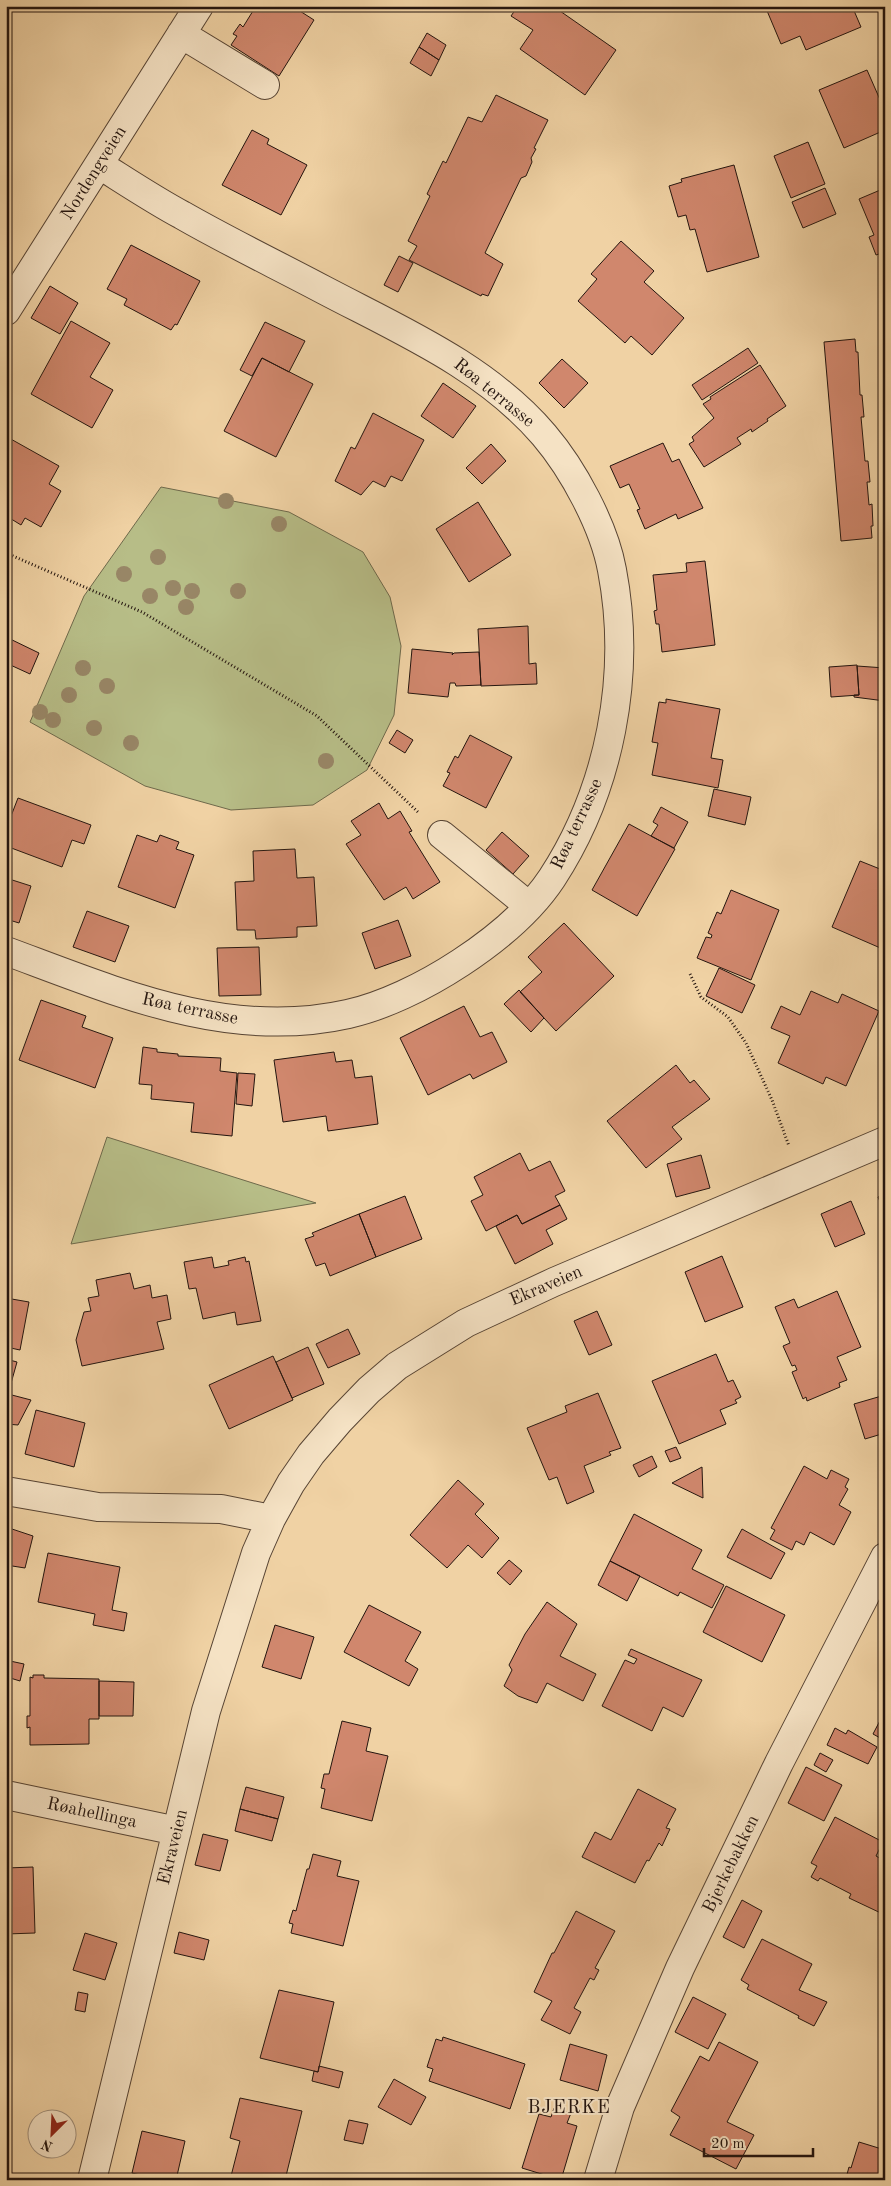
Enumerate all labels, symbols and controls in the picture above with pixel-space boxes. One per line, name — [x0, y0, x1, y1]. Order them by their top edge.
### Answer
street label: Nordengveien — [58, 123, 130, 223]
street label: Røa terrasse — [450, 355, 538, 431]
street label: Røa terrasse — [548, 776, 606, 872]
street label: Røa terrasse — [140, 990, 240, 1028]
street label: Ekraveien — [507, 1263, 585, 1309]
street label: Røahellinga — [45, 1795, 139, 1831]
street label: Ekraveien — [155, 1807, 191, 1887]
street label: Bjerkebakken — [700, 1812, 763, 1916]
district label: BJERKE — [527, 2099, 611, 2118]
north arrow — [28, 2108, 78, 2158]
scale bar — [704, 2126, 812, 2158]
text: N — [39, 2136, 55, 2154]
text: 20 m — [711, 2137, 745, 2152]

